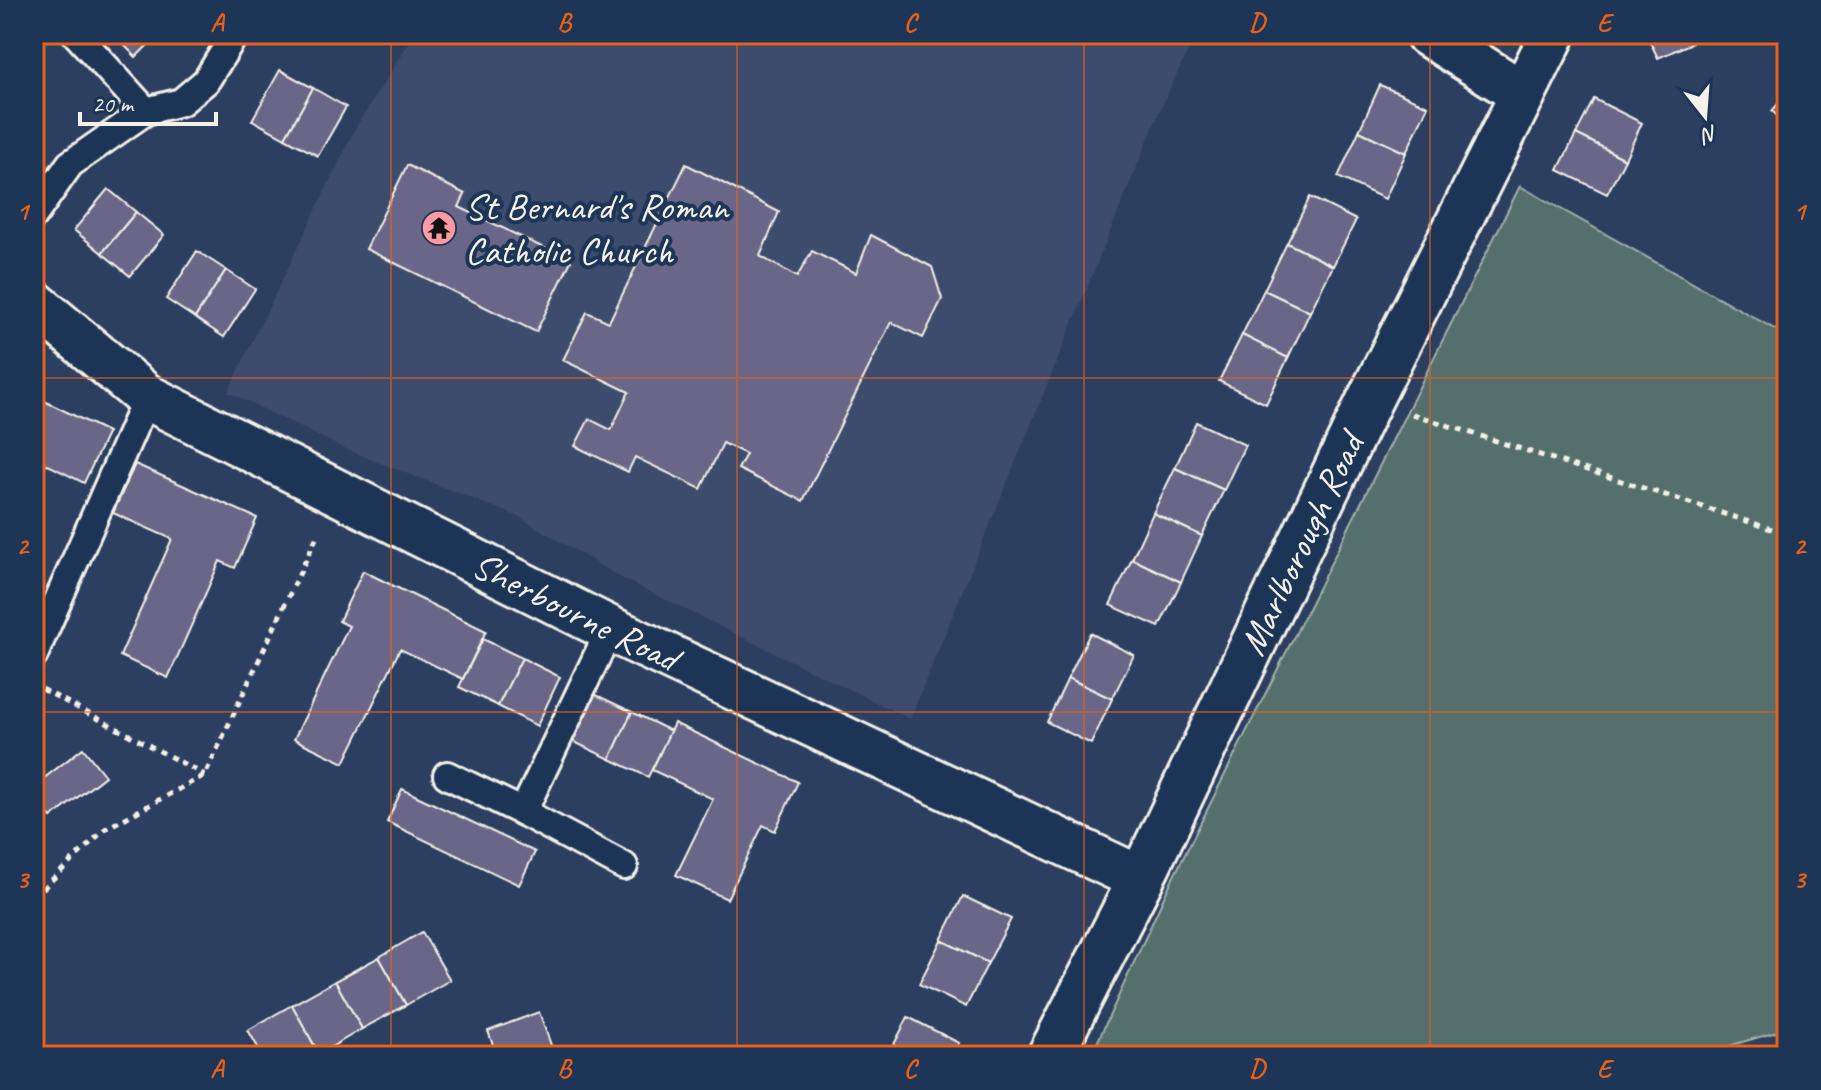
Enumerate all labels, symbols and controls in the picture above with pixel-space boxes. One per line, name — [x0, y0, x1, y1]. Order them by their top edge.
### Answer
text: A — [210, 6, 225, 39]
text: B — [557, 6, 573, 39]
text: C — [904, 6, 920, 39]
text: D — [1249, 6, 1267, 39]
text: E — [1597, 6, 1615, 39]
scale bar — [80, 76, 216, 126]
north arrow — [1665, 76, 1745, 156]
text: 20 m — [92, 89, 135, 119]
text: N — [1697, 119, 1721, 151]
place label: St Bernard's Roman Catholic Church — [465, 183, 730, 274]
text: 1 — [16, 195, 31, 228]
text: 1 — [1793, 195, 1808, 228]
temple icon: St Bernard's Roman Catholic Church — [420, 209, 458, 247]
street label: Marlborough Road — [1228, 421, 1376, 662]
text: 2 — [16, 529, 30, 562]
text: 2 — [1793, 529, 1807, 562]
street label: Sherbourne Road — [465, 541, 690, 684]
text: 3 — [16, 863, 30, 896]
text: 3 — [1793, 863, 1807, 896]
text: A — [210, 1052, 225, 1085]
text: B — [557, 1052, 573, 1085]
text: C — [904, 1052, 920, 1085]
text: D — [1249, 1052, 1267, 1085]
text: E — [1597, 1052, 1615, 1085]

